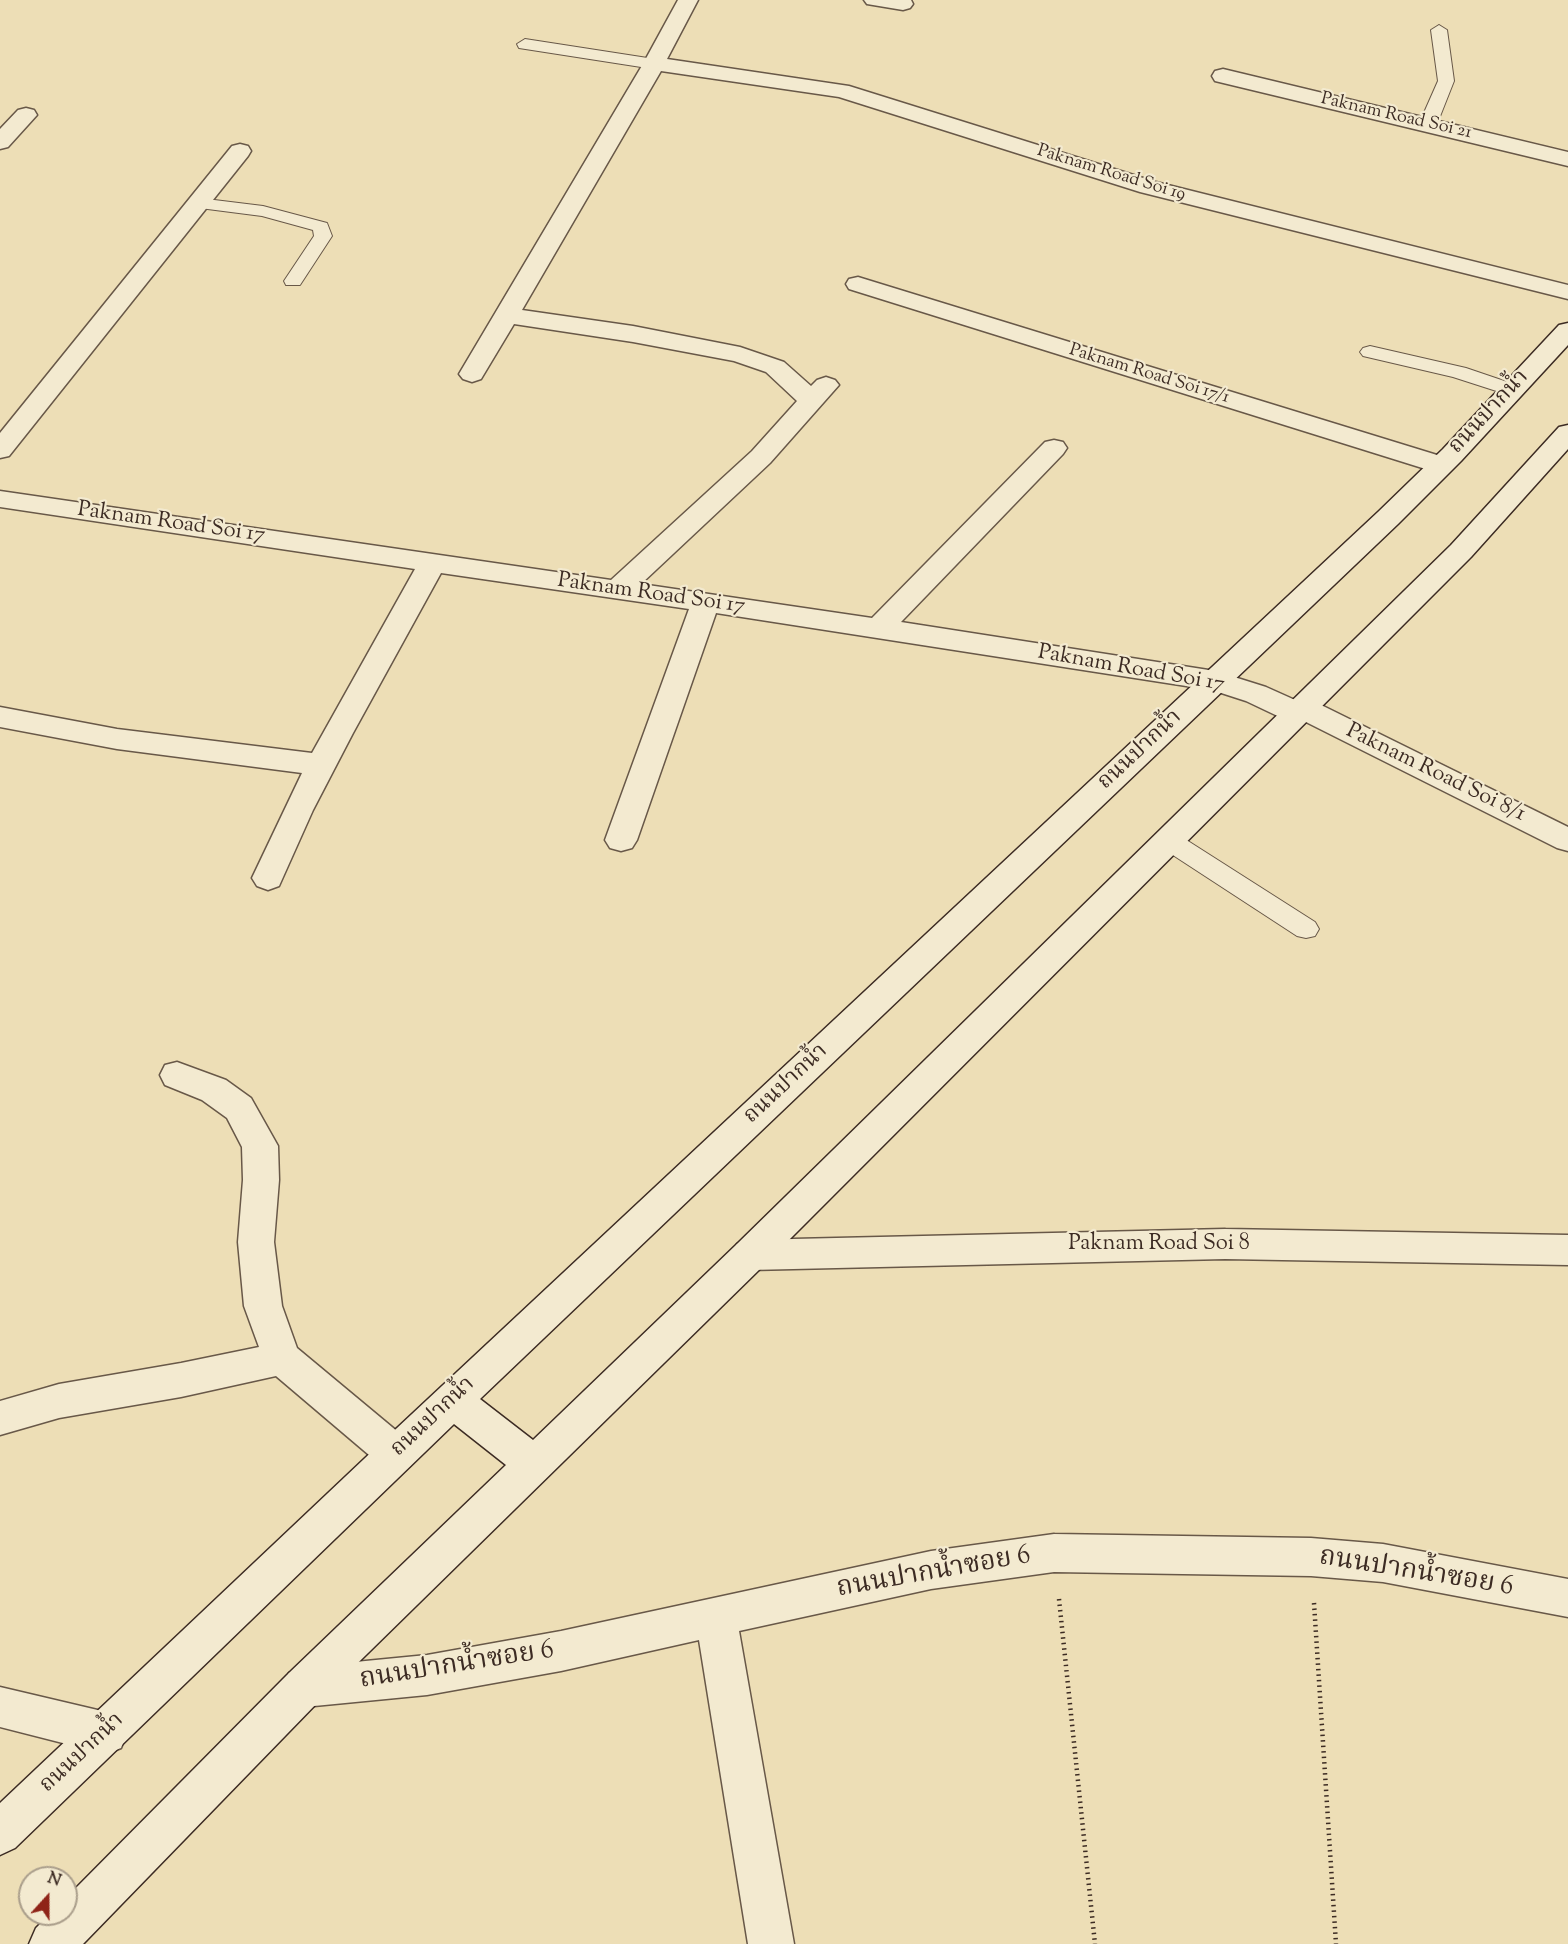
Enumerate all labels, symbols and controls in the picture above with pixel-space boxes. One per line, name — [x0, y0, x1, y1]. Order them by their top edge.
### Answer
street label: Paknam Road Soi 21 — [1319, 89, 1473, 145]
street label: Paknam Road Soi 19 — [1034, 141, 1188, 207]
street label: Paknam Road Soi 17/1 — [1066, 340, 1232, 410]
street label: ถนนปากน้ำ — [1444, 366, 1536, 460]
street label: Paknam Road Soi 17 — [76, 498, 266, 550]
street label: Paknam Road Soi 17 — [556, 569, 746, 621]
street label: Paknam Road Soi 17 — [1036, 641, 1226, 699]
street label: ถนนปากน้ำ — [1094, 705, 1188, 797]
street label: Paknam Road Soi 8/1 — [1341, 719, 1529, 829]
street label: ถนนปากน้ำ — [740, 1039, 834, 1131]
street label: Paknam Road Soi 8 — [1068, 1232, 1250, 1258]
street label: ถนนปากน้ำ — [387, 1372, 481, 1464]
street label: ถนนปากน้ำซอย 6 — [834, 1541, 1034, 1607]
street label: ถนนปากน้ำซอย 6 — [1316, 1543, 1516, 1605]
street label: ถนนปากน้ำซอย 6 — [357, 1636, 557, 1698]
street label: ถนนปากน้ำ — [36, 1708, 130, 1800]
north arrow — [18, 1866, 78, 1926]
text: N — [44, 1868, 64, 1894]

